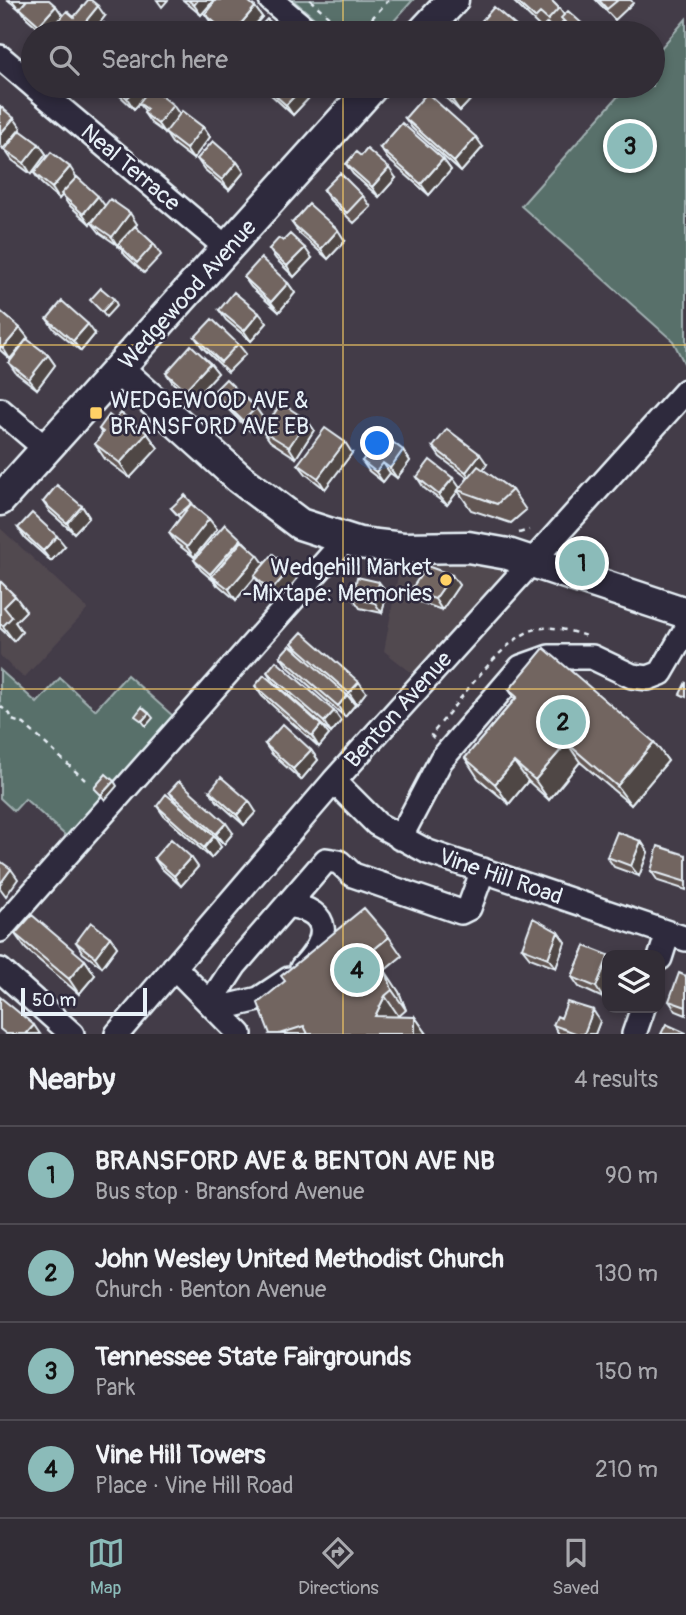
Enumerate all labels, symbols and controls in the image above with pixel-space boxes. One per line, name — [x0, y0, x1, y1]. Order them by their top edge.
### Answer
search box — [21, 21, 665, 98]
icon: search — [45, 41, 83, 79]
text: Search here — [101, 44, 228, 76]
street label: Neal Terrace — [75, 117, 187, 218]
pin: 3 — [607, 120, 653, 172]
street label: Wedgewood Avenue — [112, 213, 263, 375]
place label: WEDGEWOOD AVE & BRANSFORD AVE EB — [110, 386, 309, 441]
marker: WEDGEWOOD AVE & BRANSFORD AVE EB — [88, 405, 104, 421]
your location — [360, 426, 394, 460]
pin: 1 — [559, 537, 605, 589]
place label: Wedgehill Market -Mixtape: Memories — [242, 553, 433, 608]
marker: Wedgehill Market -Mixtape: Memories — [438, 572, 454, 588]
street label: Benton Avenue — [338, 645, 459, 774]
pin: 2 — [540, 696, 586, 748]
street label: Vine Hill Road — [435, 842, 567, 911]
pin: 4 — [334, 944, 380, 996]
map controls — [602, 950, 665, 1013]
button: layers — [602, 950, 665, 1013]
scale bar — [21, 985, 147, 1017]
text: 50 m — [32, 988, 76, 1012]
text: Nearby — [28, 1061, 115, 1098]
text: 4 results — [574, 1065, 658, 1094]
text: BRANSFORD AVE & BENTON AVE NB — [95, 1145, 495, 1177]
text: 1 — [47, 1161, 56, 1190]
text: 90 m — [605, 1161, 658, 1190]
text: Bus stop · Bransford Avenue — [95, 1177, 364, 1206]
text: John Wesley United Methodist Church — [95, 1243, 504, 1275]
text: 2 — [45, 1259, 57, 1288]
text: 130 m — [595, 1259, 658, 1288]
text: Church · Benton Avenue — [95, 1275, 326, 1304]
text: Tennessee State Fairgrounds — [95, 1341, 411, 1373]
text: 3 — [45, 1357, 57, 1386]
text: 150 m — [595, 1357, 658, 1386]
text: Park — [95, 1373, 135, 1402]
text: Vine Hill Towers — [95, 1439, 265, 1471]
text: 4 — [44, 1455, 58, 1484]
text: 210 m — [595, 1455, 658, 1484]
text: Place · Vine Hill Road — [95, 1471, 294, 1500]
tab: Map — [87, 1534, 125, 1600]
tab: Directions — [298, 1534, 379, 1600]
tab: Saved — [552, 1534, 599, 1600]

